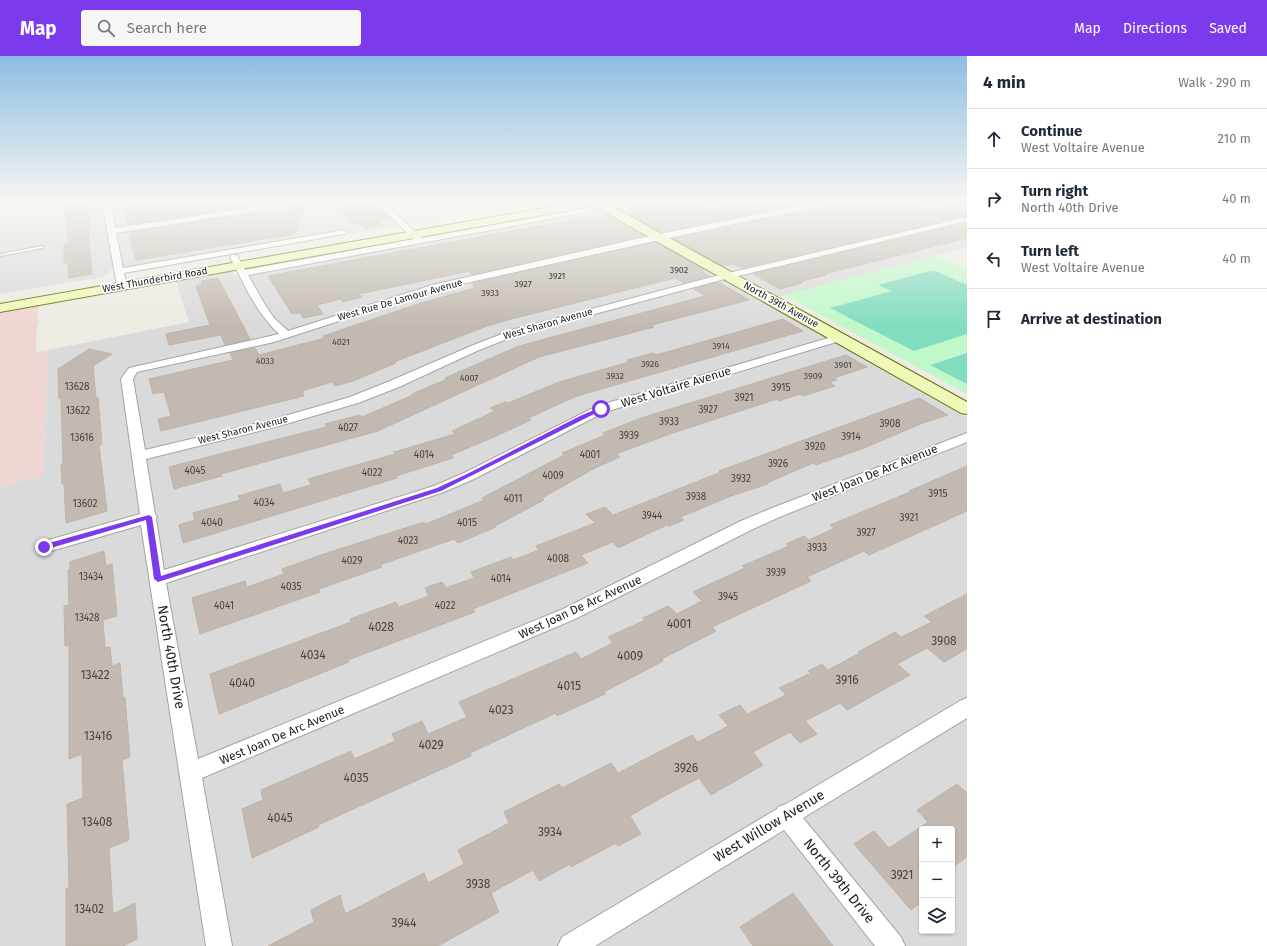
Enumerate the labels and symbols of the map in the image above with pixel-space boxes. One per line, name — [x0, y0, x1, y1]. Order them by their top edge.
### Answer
street label: West Thunderbird Road — [101, 265, 209, 295]
house number: 3902 — [670, 265, 688, 275]
house number: 3921 — [548, 271, 566, 281]
street label: West Rue De Lamour Avenue — [336, 276, 464, 324]
house number: 3927 — [514, 279, 532, 289]
street label: North 39th Avenue — [741, 279, 821, 331]
house number: 3933 — [481, 288, 499, 298]
street label: West Sharon Avenue — [502, 305, 594, 343]
house number: 4021 — [332, 337, 350, 347]
house number: 3914 — [712, 341, 730, 351]
house number: 4033 — [256, 356, 274, 366]
house number: 3926 — [641, 359, 659, 369]
house number: 3901 — [834, 360, 852, 370]
street label: West Voltaire Avenue — [619, 364, 733, 410]
house number: 3932 — [606, 371, 624, 381]
house number: 3909 — [804, 371, 823, 381]
house number: 4007 — [460, 373, 478, 383]
house number: 13628 — [65, 381, 90, 393]
house number: 3915 — [771, 382, 791, 394]
house number: 3921 — [735, 392, 753, 404]
route start — [592, 400, 610, 418]
house number: 3927 — [698, 404, 718, 416]
house number: 13622 — [66, 405, 90, 417]
street label: West Sharon Avenue — [197, 413, 289, 447]
house number: 3933 — [659, 416, 679, 428]
house number: 3908 — [879, 418, 901, 430]
house number: 4027 — [338, 422, 359, 434]
house number: 3939 — [619, 430, 639, 442]
house number: 3914 — [841, 431, 861, 443]
house number: 13616 — [70, 432, 94, 444]
house number: 3920 — [805, 441, 826, 453]
street label: West Joan De Arc Avenue — [810, 441, 940, 505]
house number: 4014 — [414, 449, 435, 461]
house number: 4001 — [580, 449, 600, 461]
house number: 3926 — [768, 458, 788, 470]
house number: 4045 — [184, 465, 206, 477]
house number: 4022 — [362, 467, 382, 479]
house number: 4009 — [542, 470, 564, 482]
house number: 3932 — [731, 473, 751, 485]
house number: 3915 — [928, 488, 948, 500]
house number: 3938 — [686, 491, 707, 503]
house number: 4011 — [503, 493, 523, 505]
house number: 4034 — [253, 497, 275, 509]
house number: 13602 — [72, 498, 98, 510]
house number: 3944 — [642, 510, 663, 522]
house number: 3921 — [900, 512, 918, 524]
house number: 4040 — [201, 517, 223, 529]
house number: 4015 — [457, 517, 477, 529]
house number: 3927 — [856, 527, 876, 539]
house number: 4023 — [398, 535, 418, 547]
route end — [35, 538, 53, 556]
house number: 3933 — [807, 542, 827, 554]
house number: 4008 — [547, 553, 569, 565]
house number: 4029 — [342, 555, 362, 567]
house number: 3939 — [766, 567, 786, 579]
house number: 13434 — [79, 571, 104, 583]
street label: West Joan De Arc Avenue — [516, 572, 644, 642]
house number: 4014 — [491, 573, 512, 585]
house number: 4035 — [281, 581, 301, 593]
house number: 3945 — [718, 591, 738, 603]
house number: 4041 — [214, 600, 234, 612]
house number: 4022 — [435, 600, 455, 612]
street label: North 40th Drive — [153, 604, 189, 710]
house number: 13428 — [75, 612, 100, 624]
house number: 4001 — [667, 617, 691, 631]
house number: 4028 — [368, 620, 394, 634]
house number: 3908 — [931, 634, 957, 648]
house number: 4034 — [300, 648, 326, 662]
house number: 4009 — [617, 649, 643, 663]
house number: 13422 — [80, 668, 110, 682]
house number: 3916 — [835, 673, 859, 687]
house number: 4040 — [229, 676, 255, 690]
house number: 4015 — [557, 679, 581, 693]
street label: West Joan De Arc Avenue — [218, 702, 346, 768]
house number: 4023 — [489, 703, 513, 717]
house number: 13416 — [84, 729, 112, 743]
house number: 4029 — [418, 738, 444, 752]
house number: 3926 — [674, 761, 698, 775]
house number: 4035 — [344, 771, 368, 785]
street label: West Willow Avenue — [710, 786, 828, 866]
house number: 4045 — [267, 811, 293, 825]
house number: 13408 — [82, 815, 113, 829]
house number: 3934 — [538, 825, 563, 839]
street label: North 39th Drive — [800, 835, 878, 927]
house number: 3921 — [891, 868, 913, 882]
house number: 3938 — [466, 877, 491, 891]
house number: 13402 — [74, 902, 104, 916]
house number: 3944 — [392, 916, 417, 930]

